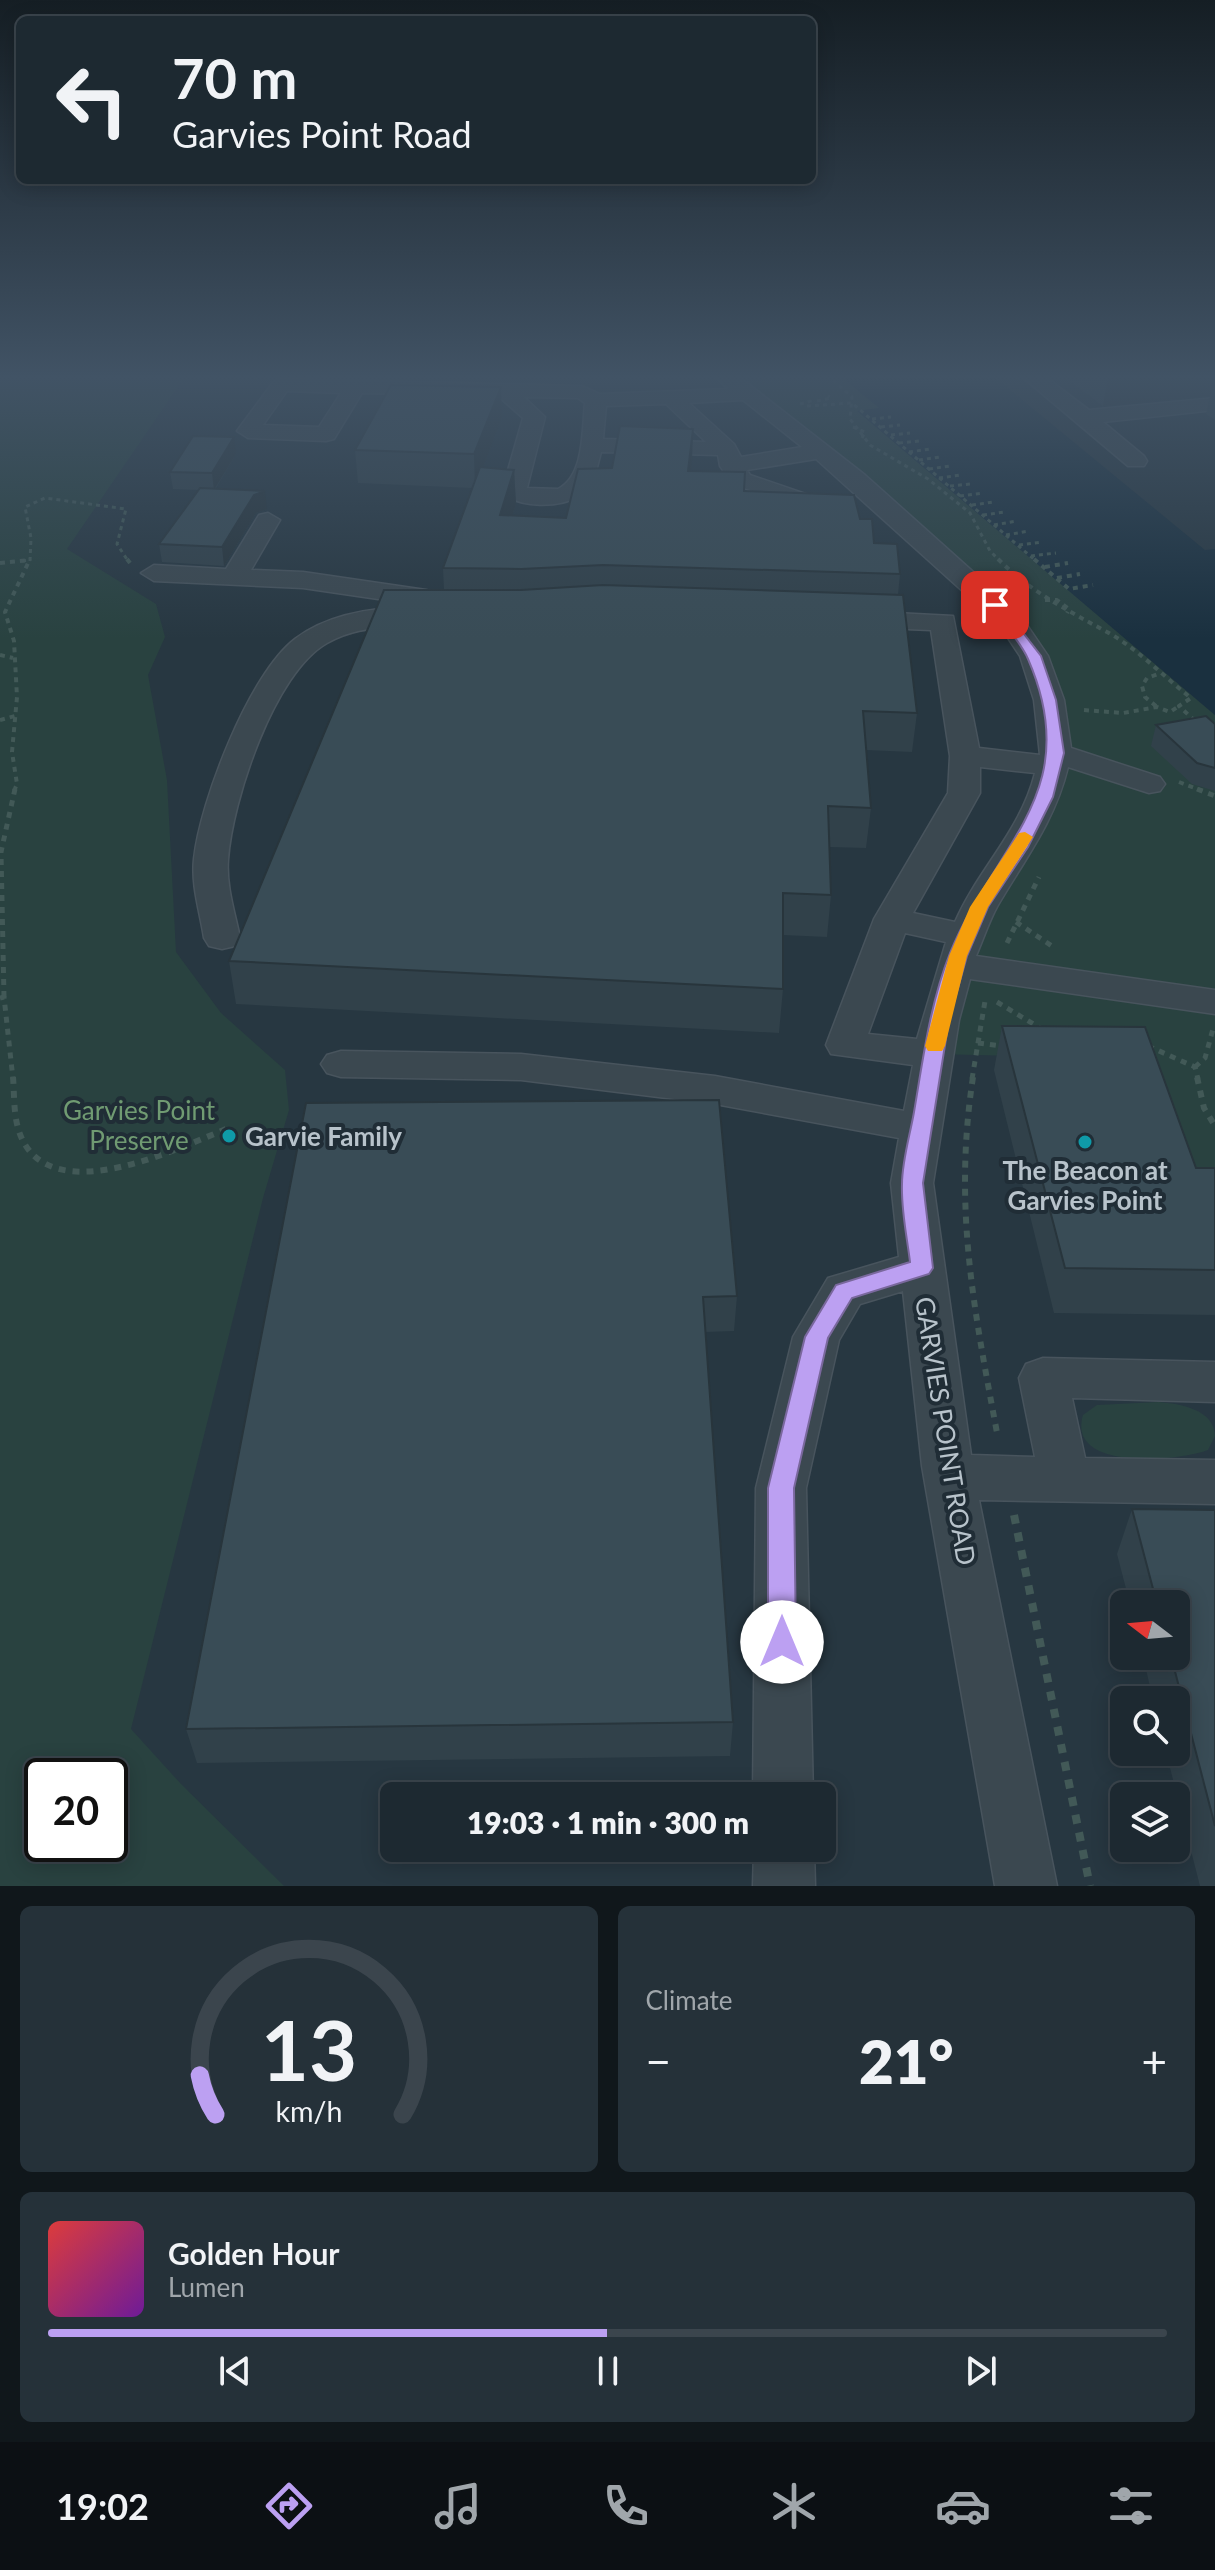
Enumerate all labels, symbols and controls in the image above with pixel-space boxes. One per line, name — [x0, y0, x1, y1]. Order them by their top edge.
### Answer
text: 70 m — [172, 44, 297, 111]
icon: left — [40, 48, 144, 152]
text: Garvies Point Road — [172, 112, 472, 156]
pin — [961, 571, 1029, 639]
icon: arrive — [973, 583, 1017, 627]
park label: Garvies Point Preserve — [63, 1094, 216, 1156]
place label: Garvie Family — [245, 1120, 402, 1152]
marker: Garvie Family — [220, 1127, 238, 1145]
marker: The Beacon at Garvies Point — [1076, 1133, 1094, 1151]
place label: The Beacon at Garvies Point — [1002, 1154, 1168, 1216]
street label: GARVIES POINT ROAD — [909, 1294, 983, 1568]
north arrow — [1110, 1590, 1190, 1670]
map controls — [1110, 1590, 1190, 1862]
position arrow — [740, 1600, 824, 1684]
button: search — [1110, 1686, 1190, 1766]
speed limit sign: 20 — [24, 1758, 128, 1862]
button: layers — [1110, 1782, 1190, 1862]
text: 19:03 · 1 min · 300 m — [467, 1804, 749, 1840]
text: Climate — [646, 1984, 732, 2016]
text: 13 — [261, 1999, 357, 2099]
text: 21° — [859, 2025, 954, 2097]
text: − — [646, 2035, 671, 2087]
text: + — [1141, 2035, 1167, 2087]
text: km/h — [275, 2094, 342, 2128]
text: Golden Hour — [168, 2235, 340, 2271]
text: Lumen — [168, 2271, 245, 2303]
icon: previous — [213, 2349, 257, 2393]
icon: pause — [586, 2349, 630, 2393]
icon: next — [959, 2349, 1003, 2393]
icon: directions — [261, 2478, 317, 2534]
icon: music — [430, 2478, 486, 2534]
icon: phone — [598, 2478, 654, 2534]
icon: climate — [766, 2478, 822, 2534]
icon: car — [935, 2478, 991, 2534]
icon: filters — [1103, 2478, 1159, 2534]
text: 19:02 — [56, 2484, 149, 2528]

